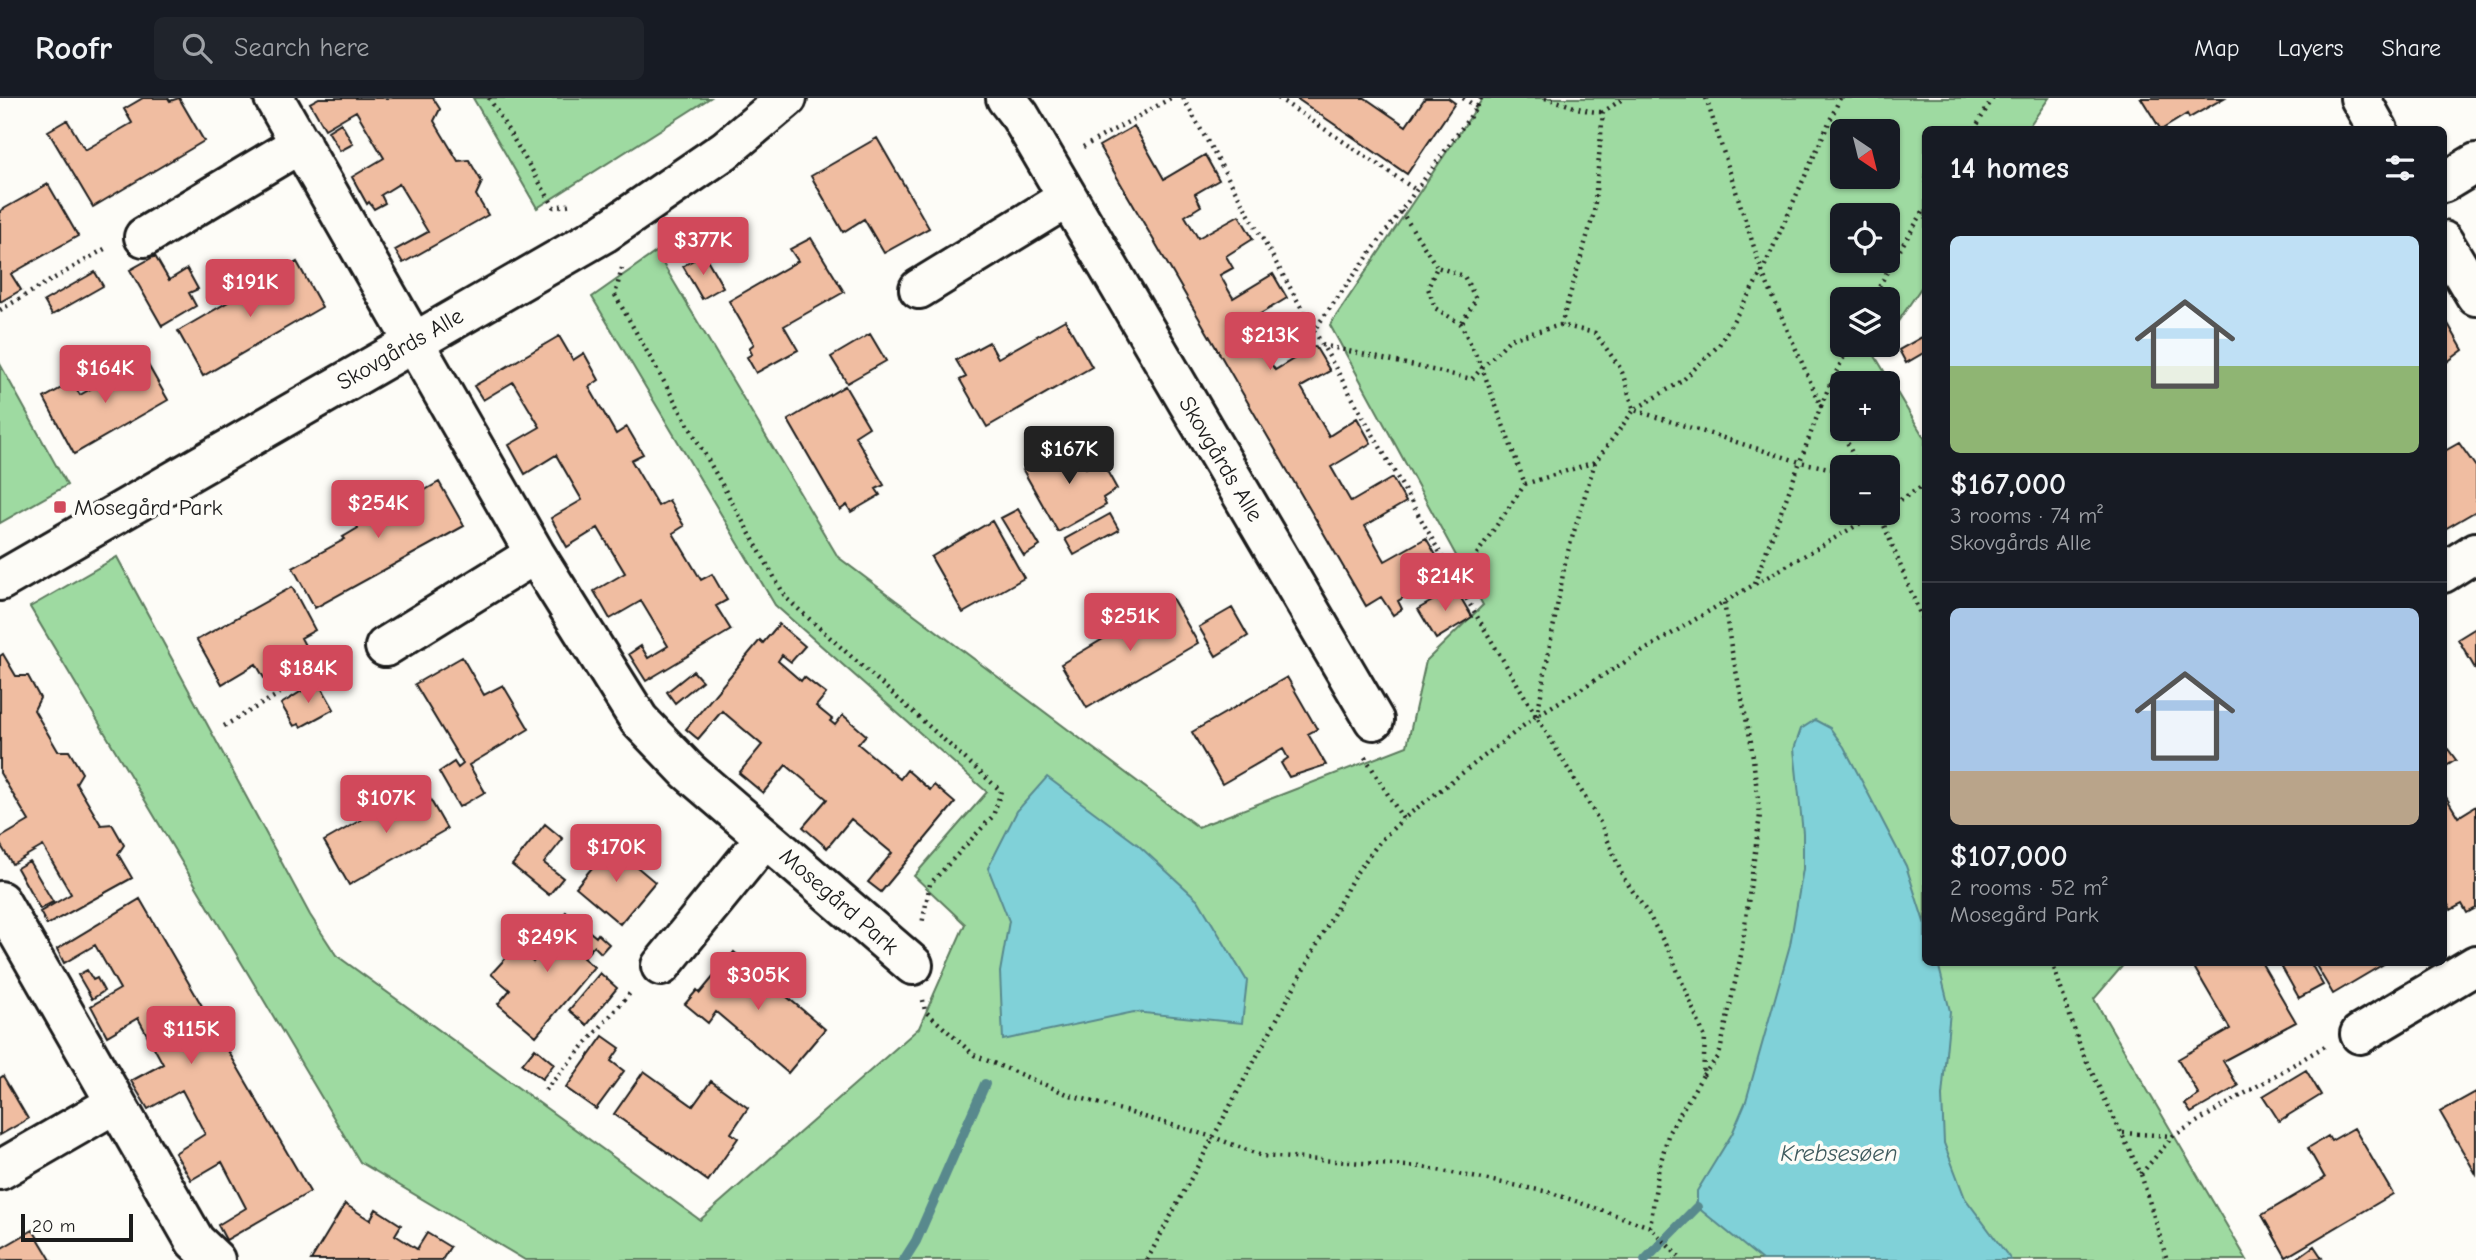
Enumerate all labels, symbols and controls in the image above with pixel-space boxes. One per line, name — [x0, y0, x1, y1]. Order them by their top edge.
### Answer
search box — [154, 17, 644, 80]
text: Roofr — [35, 29, 112, 67]
icon: search — [178, 29, 216, 67]
text: Search here — [234, 33, 369, 63]
text: Map — [2194, 34, 2240, 62]
text: Layers — [2278, 34, 2343, 62]
text: Share — [2381, 34, 2441, 62]
north arrow — [1830, 119, 1900, 189]
map controls — [1830, 119, 1900, 525]
icon: filters — [2381, 149, 2419, 187]
text: 14 homes — [1950, 151, 2069, 186]
button: locate — [1830, 203, 1900, 273]
pin: $377K — [654, 218, 752, 277]
text: $377K — [674, 226, 732, 253]
pin: $191K — [201, 260, 299, 319]
text: $191K — [222, 268, 278, 295]
icon: home — [2122, 281, 2248, 407]
button: layers — [1830, 287, 1900, 357]
street label: Skovgårds Alle — [332, 302, 468, 396]
pin: $213K — [1221, 313, 1319, 372]
text: $213K — [1241, 321, 1299, 348]
pin: $164K — [56, 345, 154, 405]
text: $164K — [76, 354, 134, 381]
button: + — [1830, 371, 1900, 441]
street label: Skovgårds Alle — [1173, 391, 1269, 527]
pin: $167K — [1020, 426, 1118, 486]
text: $167K — [1040, 435, 1098, 462]
button: − — [1830, 455, 1900, 525]
text: $167,000 — [1950, 467, 2066, 502]
pin: $254K — [329, 480, 427, 540]
text: $254K — [347, 489, 409, 516]
place label: Mosegård Park — [74, 494, 223, 521]
marker: Mosegård Park — [52, 499, 68, 515]
text: 3 rooms · 74 m² — [1950, 502, 2103, 529]
text: Skovgårds Alle — [1950, 529, 2091, 556]
pin: $214K — [1396, 554, 1494, 613]
text: $214K — [1416, 562, 1474, 589]
pin: $251K — [1081, 594, 1179, 653]
text: $251K — [1100, 602, 1160, 629]
pin: $184K — [259, 646, 357, 705]
icon: home — [2122, 653, 2248, 779]
text: $184K — [279, 654, 337, 681]
pin: $107K — [337, 776, 435, 835]
text: $107K — [356, 784, 416, 811]
pin: $170K — [567, 824, 665, 884]
text: $170K — [586, 833, 646, 860]
text: $107,000 — [1950, 839, 2068, 874]
street label: Mosegård Park — [774, 842, 904, 960]
text: 2 rooms · 52 m² — [1950, 874, 2108, 901]
text: Mosegård Park — [1950, 901, 2099, 928]
pin: $249K — [498, 914, 596, 974]
text: $249K — [517, 923, 577, 950]
pin: $305K — [709, 953, 807, 1012]
text: $305K — [726, 961, 790, 988]
pin: $115K — [142, 1006, 240, 1066]
text: $115K — [162, 1015, 220, 1042]
water label: Krebsesøen — [1780, 1139, 1898, 1167]
scale bar — [21, 1211, 133, 1243]
text: 20 m — [32, 1215, 76, 1237]

